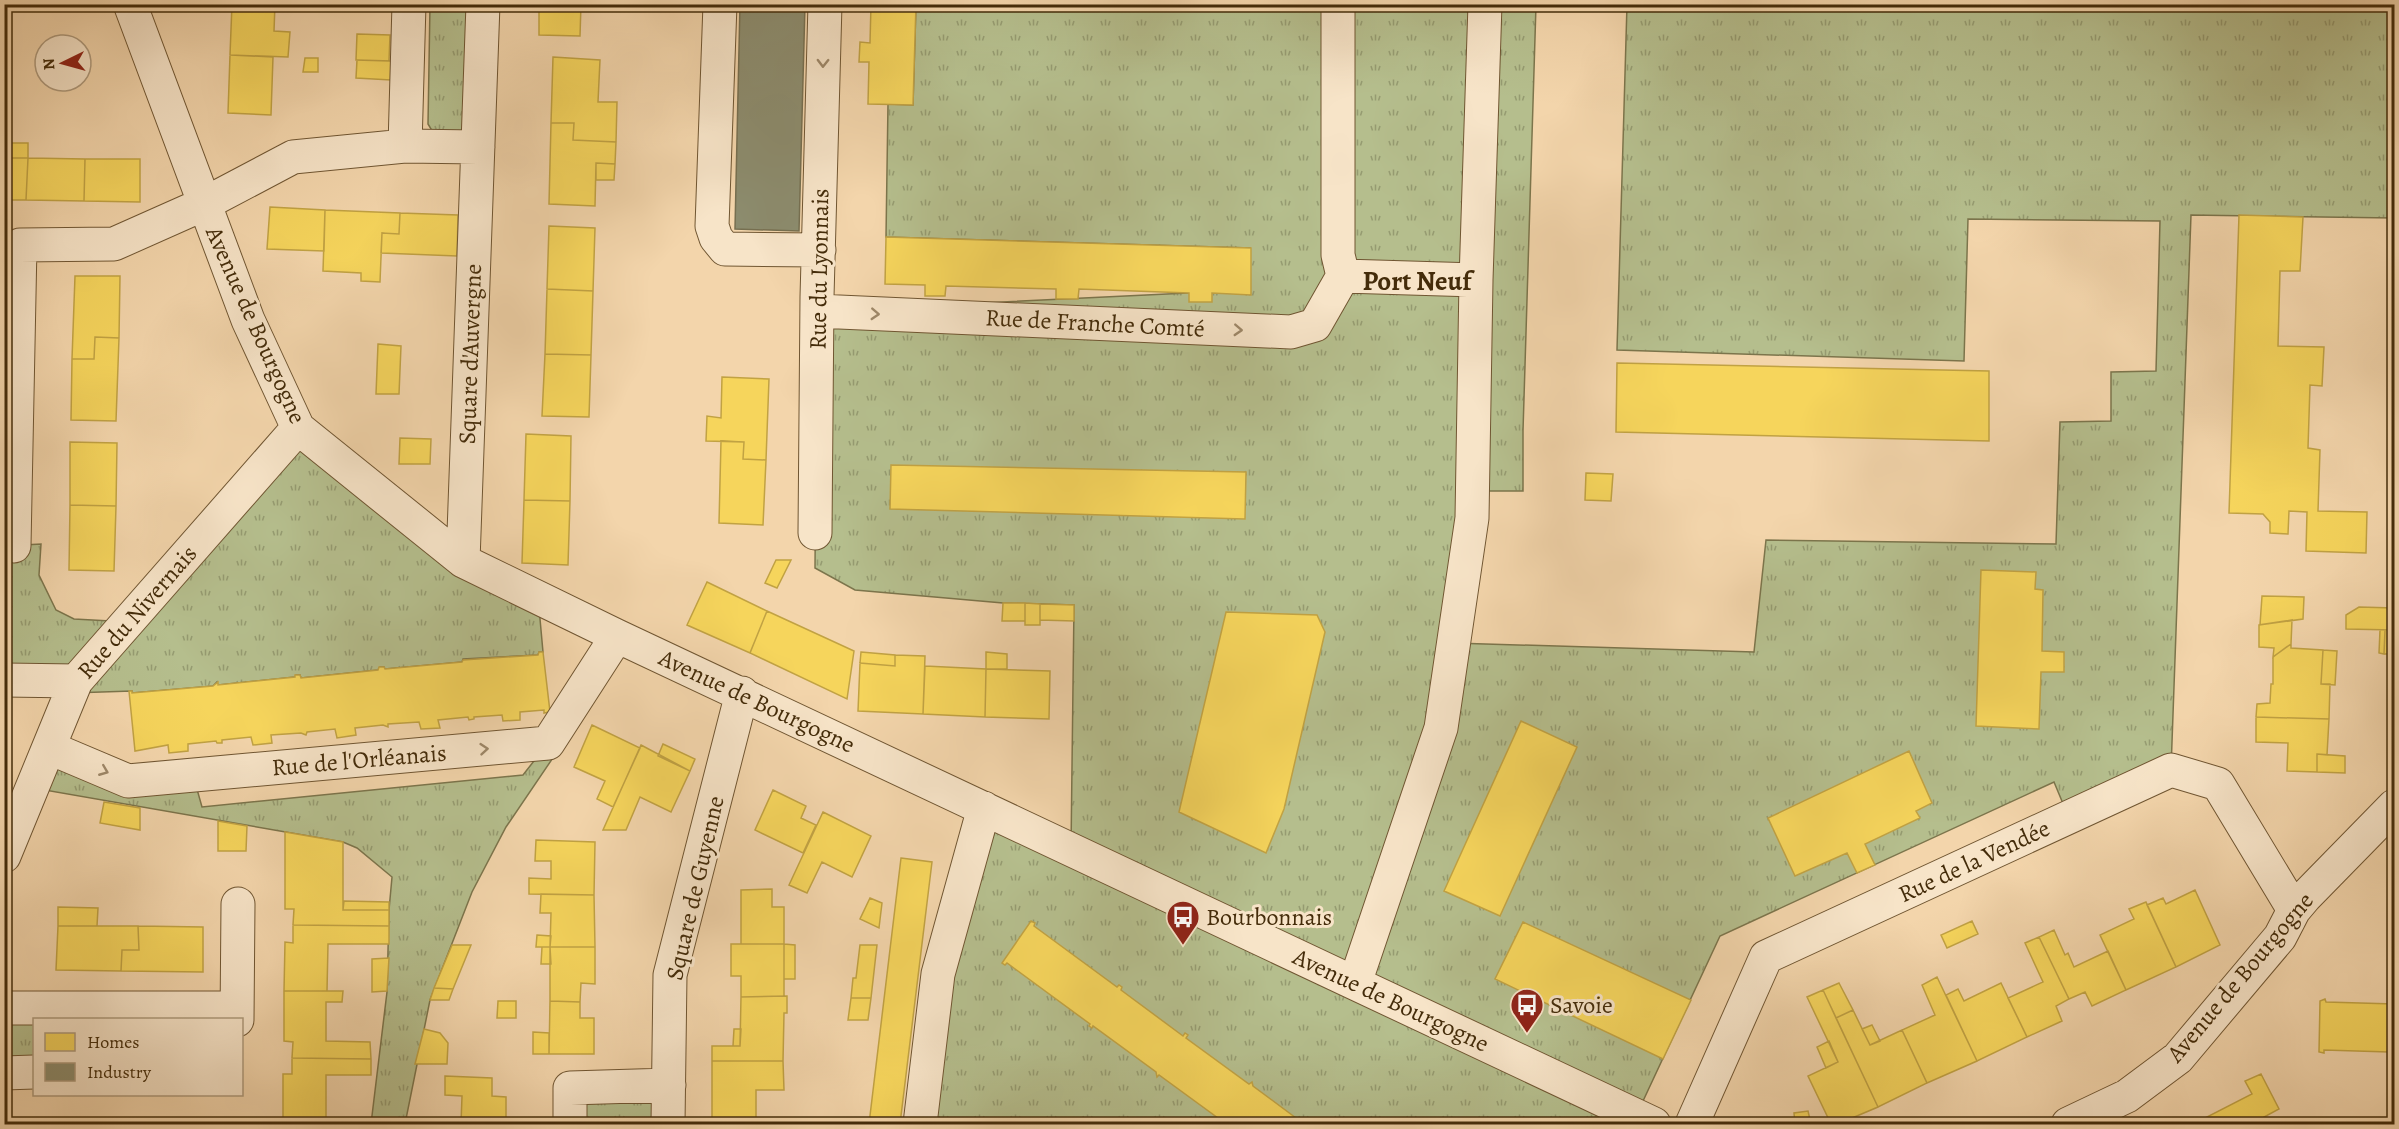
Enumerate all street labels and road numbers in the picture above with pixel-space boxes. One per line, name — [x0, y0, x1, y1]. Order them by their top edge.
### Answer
street label: Rue du Lyonnais — [802, 188, 836, 350]
street label: Avenue de Bourgogne — [198, 220, 314, 429]
street label: Square d'Auvergne — [451, 263, 489, 445]
street label: Rue de Franche Comté — [985, 301, 1205, 345]
street label: Rue du Nivernais — [70, 538, 204, 686]
street label: Avenue de Bourgogne — [653, 641, 860, 760]
street label: Rue de l'Orléanais — [270, 736, 448, 784]
street label: Square de Guyenne — [658, 793, 732, 983]
street label: Rue de la Vendée — [1893, 812, 2055, 910]
street label: Avenue de Bourgogne — [2159, 885, 2321, 1070]
street label: Avenue de Bourgogne — [1287, 940, 1494, 1059]

